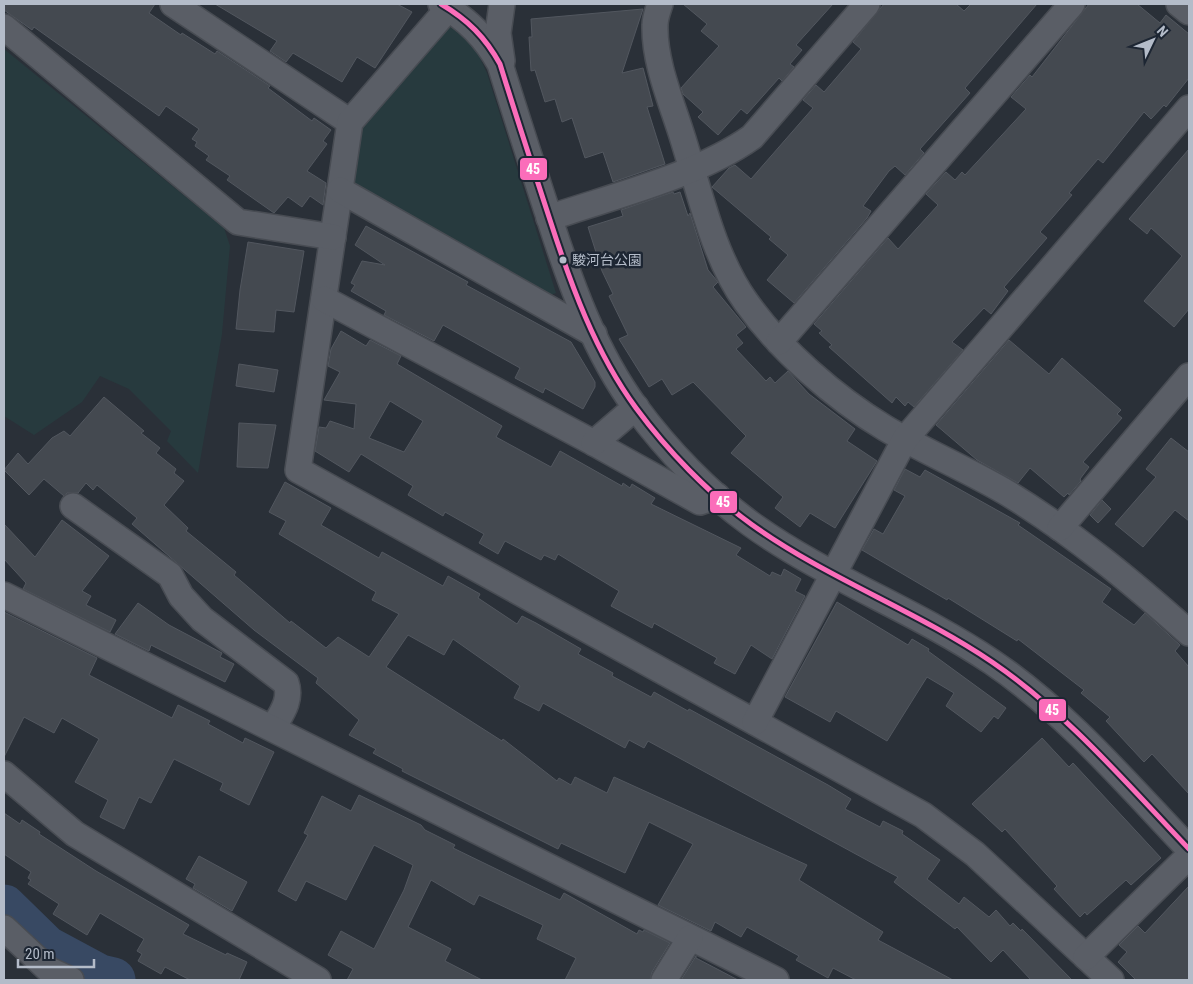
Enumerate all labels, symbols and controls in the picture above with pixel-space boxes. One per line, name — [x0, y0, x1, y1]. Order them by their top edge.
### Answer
north arrow — [1128, 15, 1178, 65]
text: N — [1154, 23, 1171, 40]
line badge: 45 — [519, 157, 548, 181]
text: 45 — [526, 161, 540, 177]
place label: 駿河台公園 — [572, 252, 642, 268]
marker: 駿河台公園 — [558, 255, 568, 265]
line badge: 45 — [709, 490, 738, 514]
text: 45 — [716, 494, 730, 510]
line badge: 45 — [1038, 698, 1067, 722]
text: 45 — [1045, 702, 1059, 718]
scale bar — [18, 936, 94, 968]
text: 20 m — [25, 945, 55, 963]

